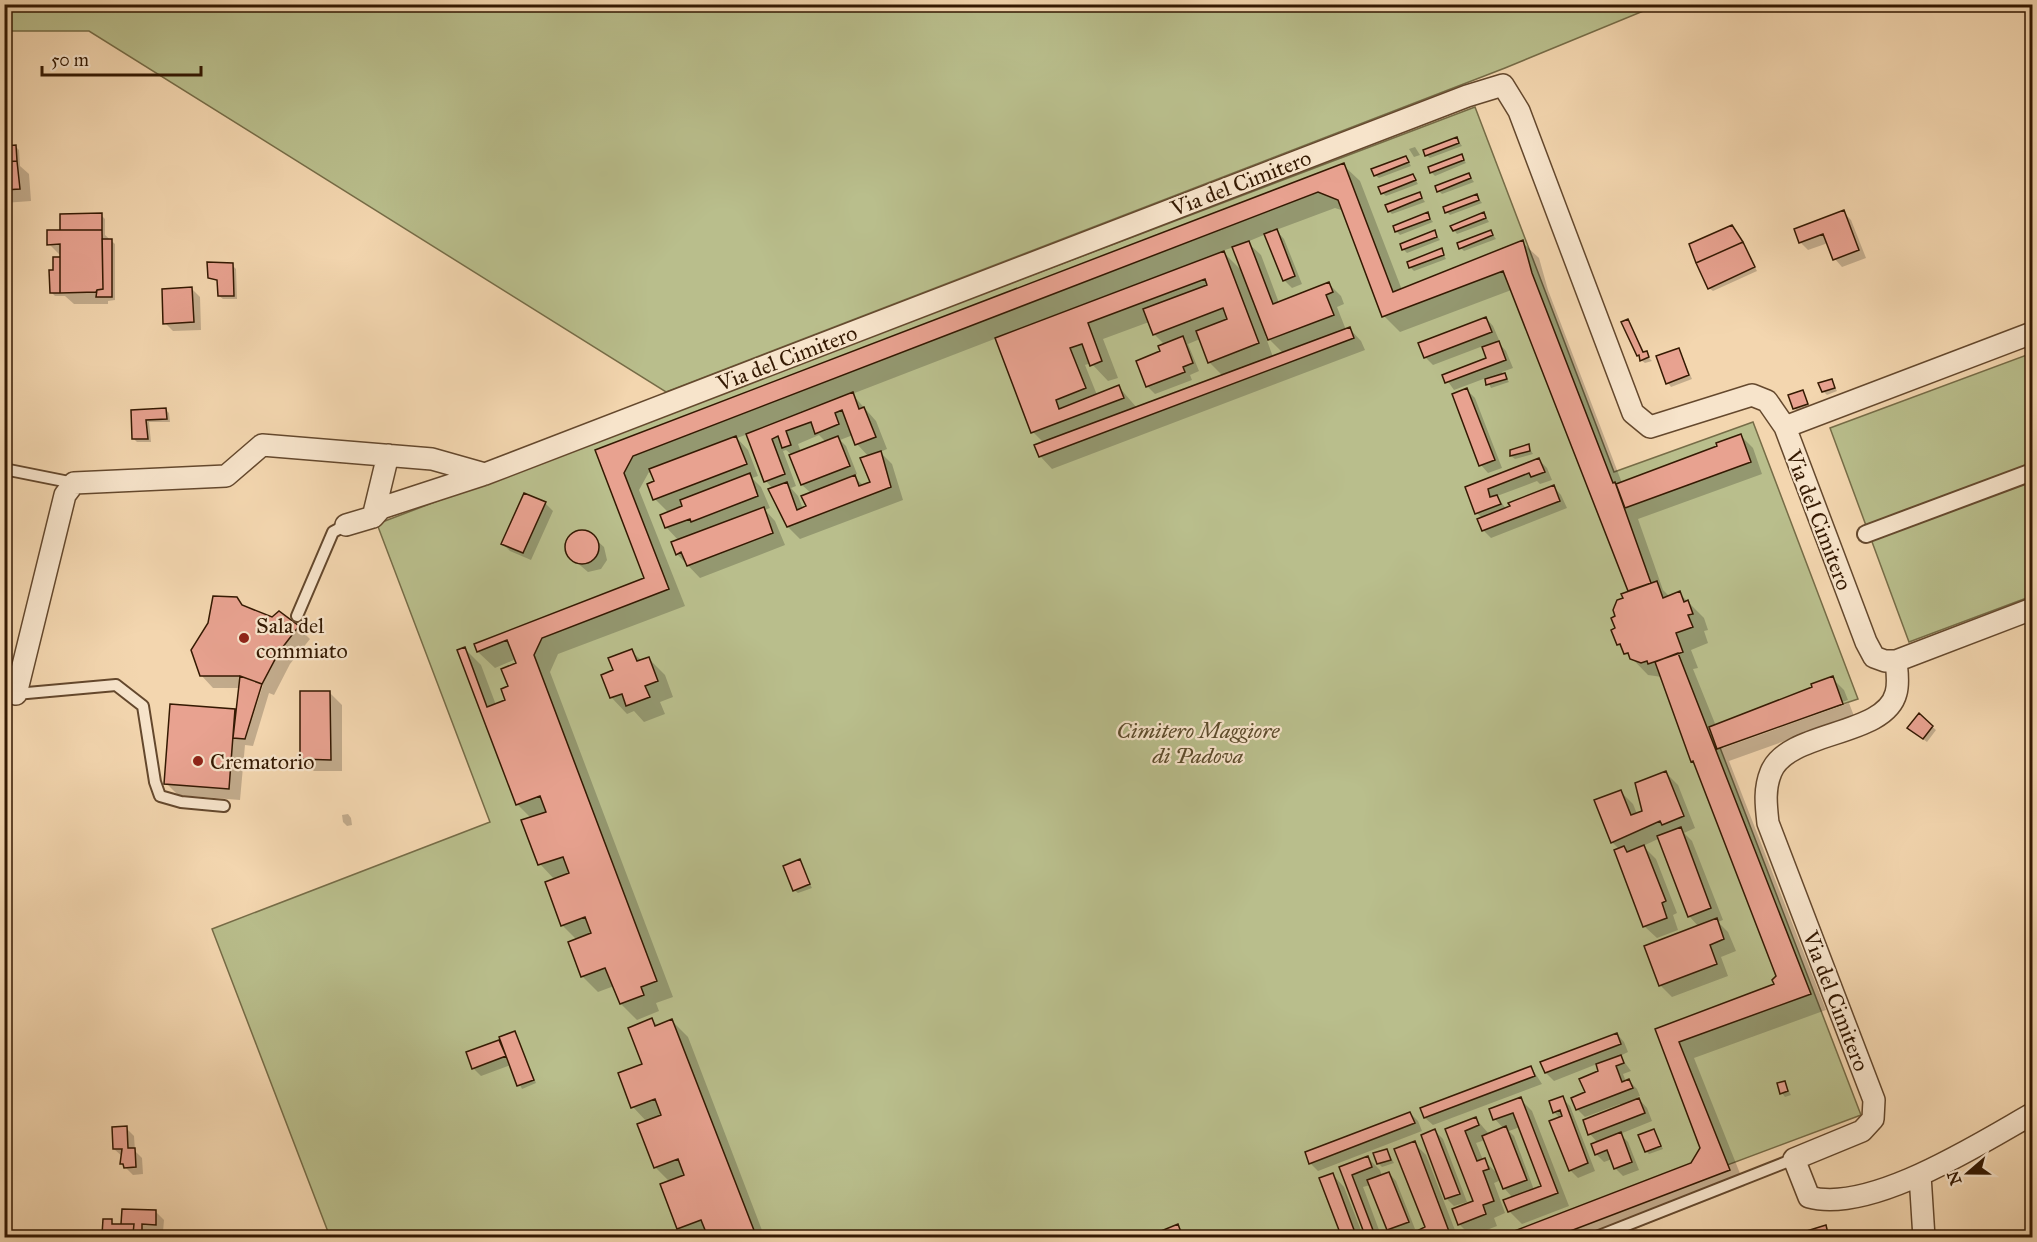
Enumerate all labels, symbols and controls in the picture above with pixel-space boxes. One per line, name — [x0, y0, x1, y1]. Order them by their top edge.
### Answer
scale bar — [42, 39, 201, 77]
text: 50 m — [51, 49, 89, 71]
street label: Via del Cimitero — [1166, 144, 1315, 222]
street label: Via del Cimitero — [712, 319, 861, 397]
street label: Via del Cimitero — [1780, 445, 1858, 594]
place label: Sala del commiato — [256, 612, 348, 664]
marker: Sala del commiato — [237, 631, 251, 645]
park label: Cimitero Maggiore di Padova — [1116, 717, 1280, 769]
place label: Crematorio — [210, 748, 314, 775]
marker: Crematorio — [191, 754, 205, 768]
street label: Via del Cimitero — [1797, 926, 1875, 1075]
north arrow — [1938, 1143, 1998, 1203]
text: N — [1943, 1168, 1966, 1188]

